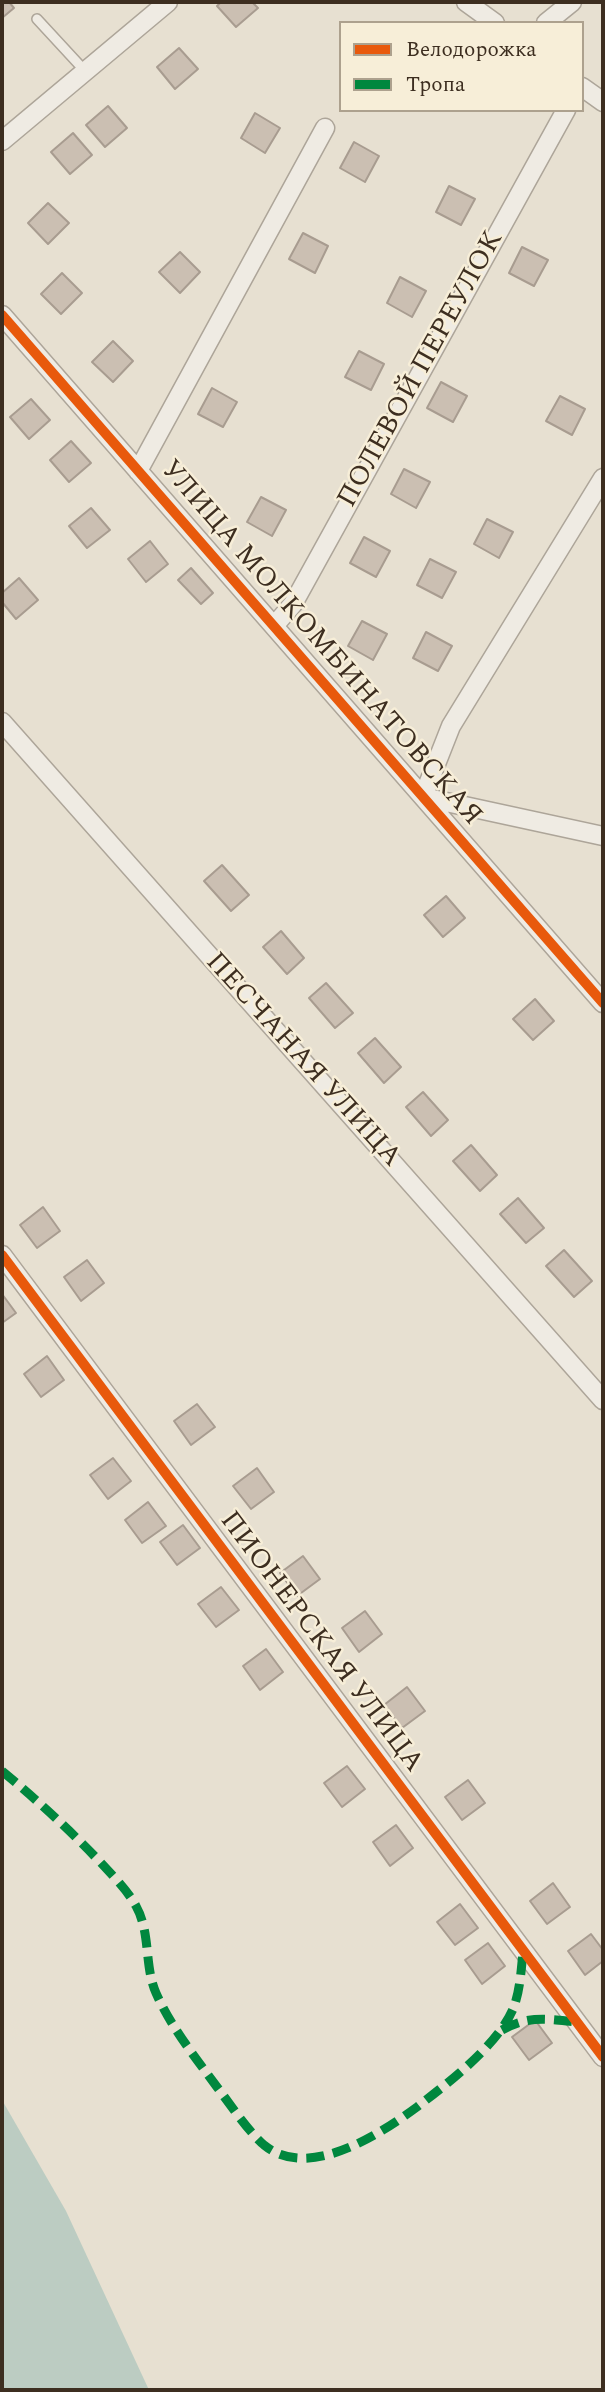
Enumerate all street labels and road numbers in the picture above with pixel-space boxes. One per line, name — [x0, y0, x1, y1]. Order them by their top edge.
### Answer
street label: ПОЛЕВОЙ ПЕРЕУЛОК — [332, 226, 512, 514]
street label: УЛИЦА МОЛКОМБИНАТОВСКАЯ — [152, 454, 488, 834]
street label: ПЕСЧАНАЯ УЛИЦА — [197, 947, 407, 1175]
street label: ПИОНЕРСКАЯ УЛИЦА — [211, 1506, 429, 1780]

